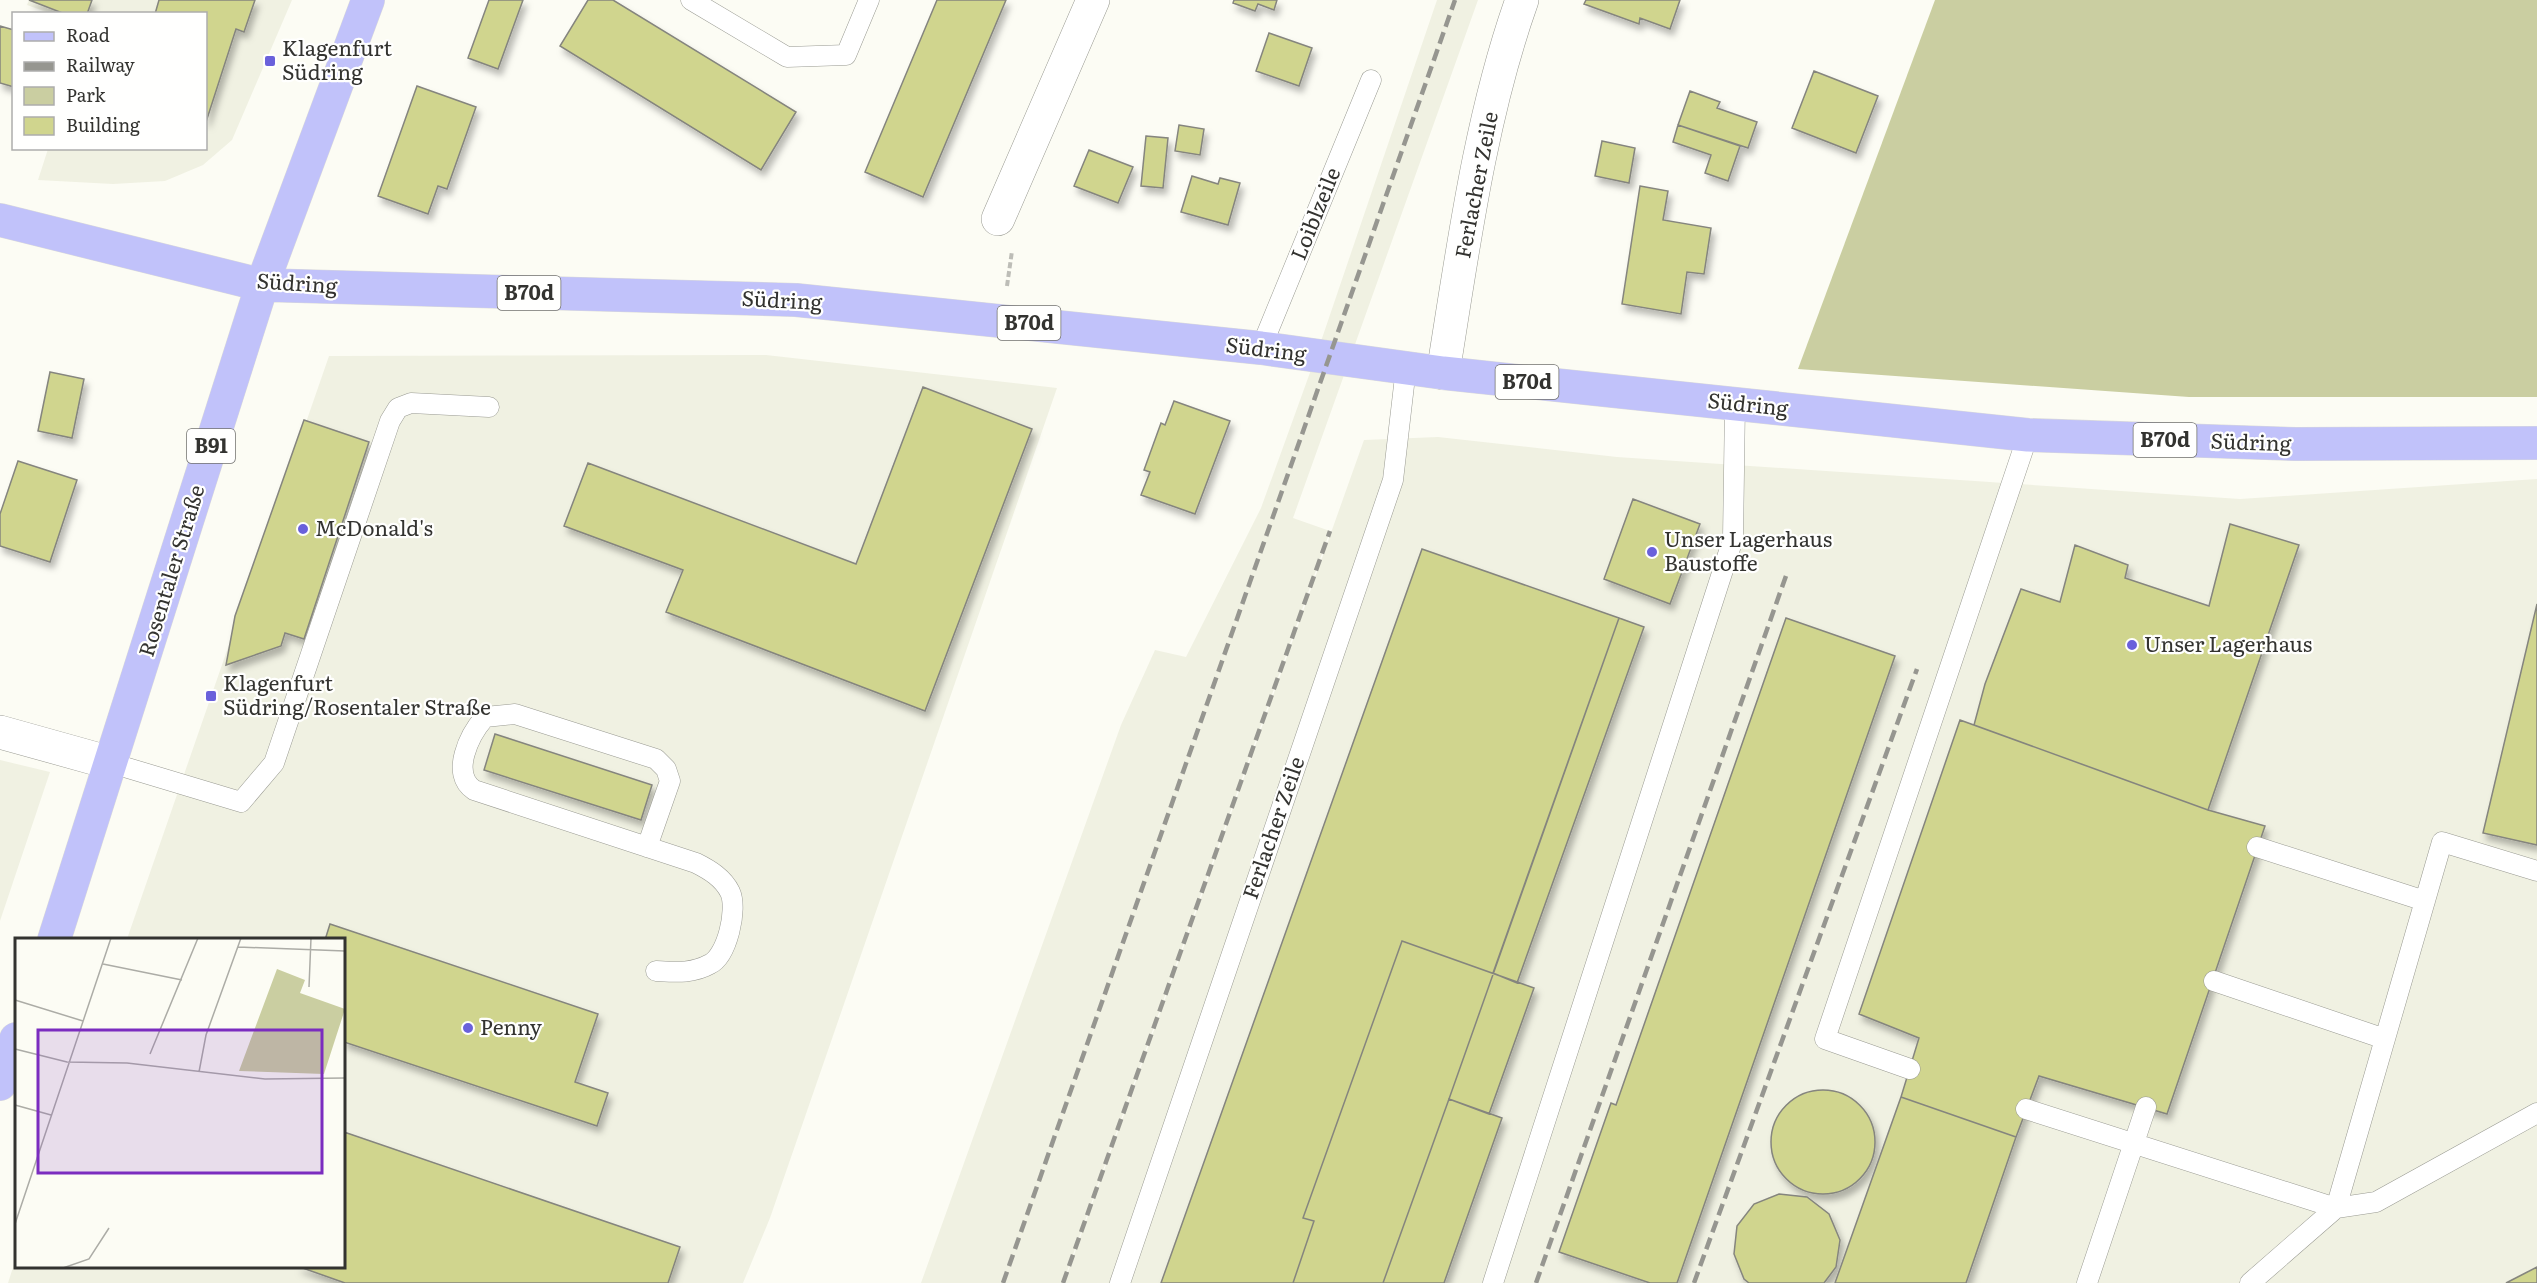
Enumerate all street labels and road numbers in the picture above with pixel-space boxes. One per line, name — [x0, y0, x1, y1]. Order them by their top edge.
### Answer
street label: Ferlacher Zeile — [1445, 108, 1504, 261]
street label: Loiblzeile — [1281, 162, 1346, 264]
street label: Südring — [256, 263, 339, 300]
road number: B70d — [498, 276, 560, 310]
street label: Südring — [741, 281, 824, 316]
road number: B70d — [998, 306, 1060, 340]
street label: Südring — [1224, 327, 1309, 368]
road number: B70d — [1496, 365, 1558, 399]
street label: Südring — [1706, 383, 1790, 422]
road number: B70d — [2134, 423, 2196, 457]
street label: Südring — [2210, 424, 2292, 457]
road number: B91 — [187, 429, 235, 463]
street label: Rosentaler Straße — [129, 481, 210, 660]
street label: Ferlacher Zeile — [1233, 752, 1311, 903]

